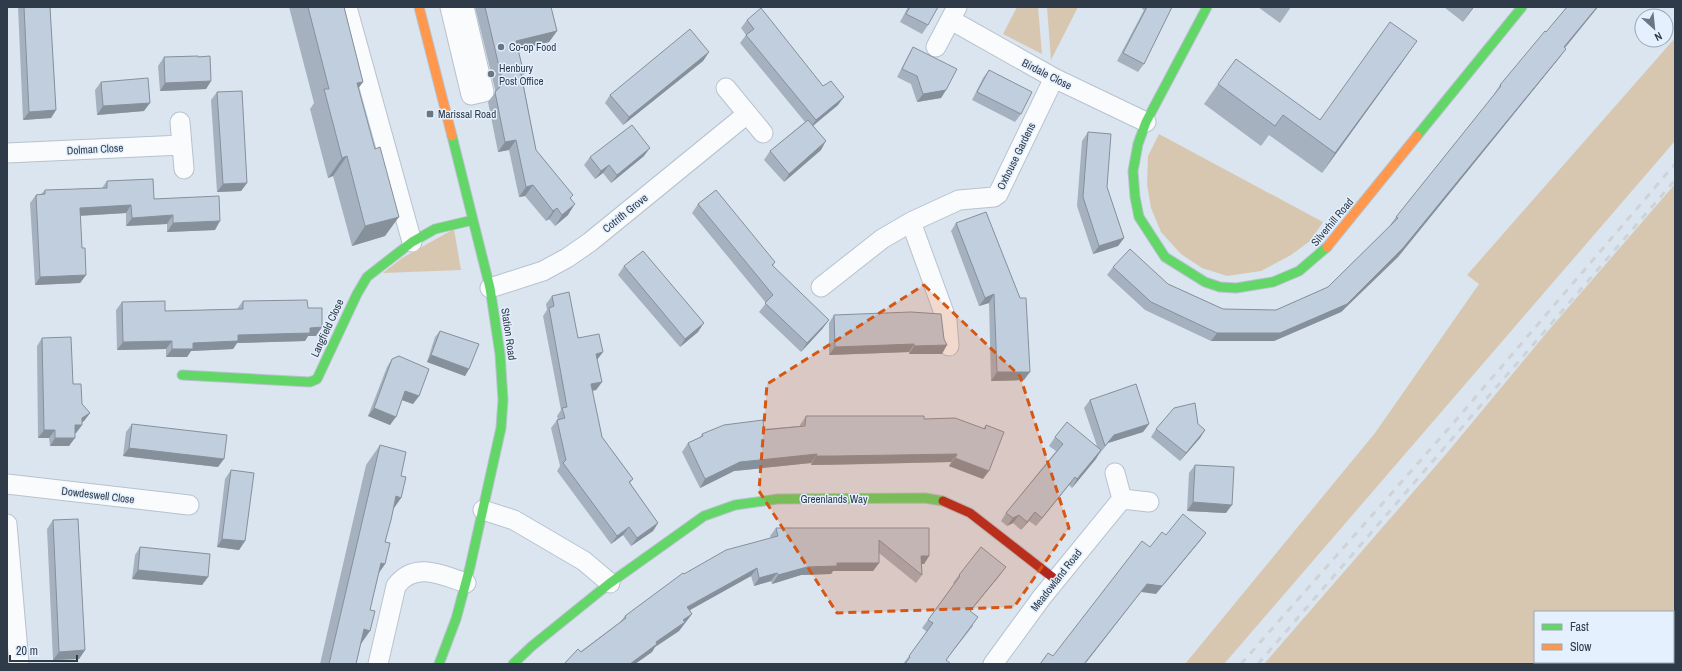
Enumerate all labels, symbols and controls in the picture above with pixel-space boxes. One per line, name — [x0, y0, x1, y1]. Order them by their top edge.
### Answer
north arrow — [1634, 8, 1674, 48]
text: N — [1652, 29, 1665, 45]
place label: Co-op Food — [509, 40, 556, 54]
marker: Co-op Food — [496, 42, 506, 52]
street label: Birdale Close — [1020, 55, 1074, 93]
place label: Henbury Post Office — [499, 61, 543, 88]
marker: Henbury Post Office — [486, 69, 496, 79]
place label: Marissal Road — [438, 107, 496, 121]
marker: Marissal Road — [425, 109, 435, 119]
street label: Oxhouse Gardens — [994, 120, 1039, 192]
street label: Dolman Close — [66, 141, 124, 157]
street label: Cotrith Grove — [600, 191, 650, 235]
street label: Silverhill Road — [1308, 195, 1356, 249]
street label: Langfield Close — [307, 297, 347, 359]
street label: Station Road — [498, 307, 520, 361]
street label: Dowdeswell Close — [61, 484, 135, 506]
street label: Greenlands Way — [801, 492, 868, 506]
street label: Meadowland Road — [1027, 546, 1085, 614]
legend — [1534, 611, 1674, 663]
text: Fast — [1570, 619, 1589, 635]
scale bar — [10, 637, 77, 663]
text: Slow — [1570, 639, 1592, 655]
text: 20 m — [16, 643, 38, 659]

